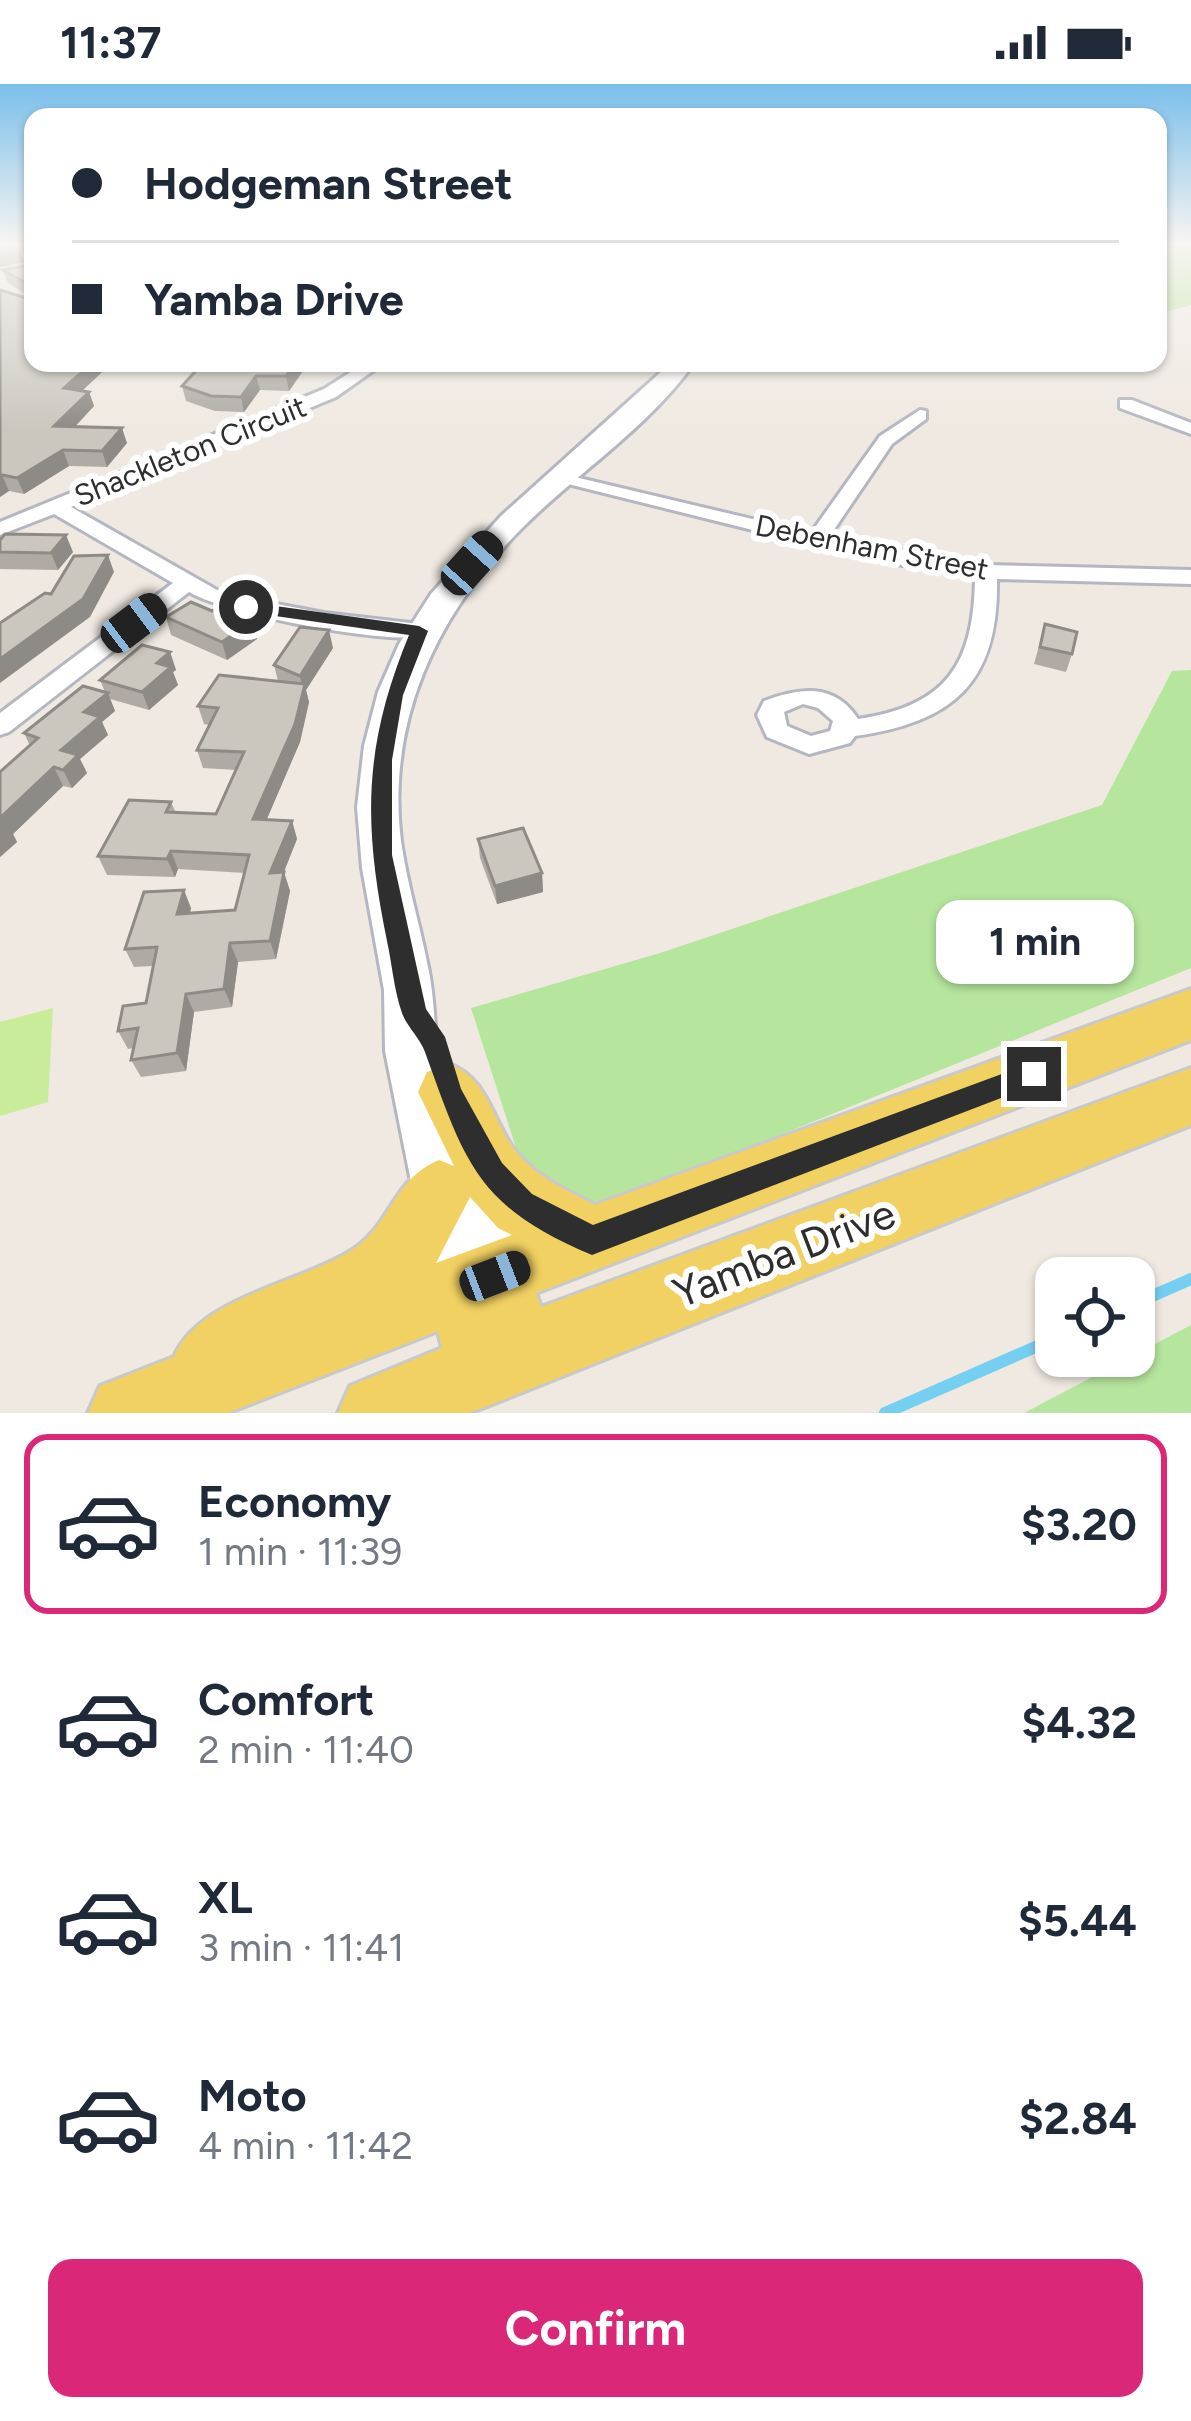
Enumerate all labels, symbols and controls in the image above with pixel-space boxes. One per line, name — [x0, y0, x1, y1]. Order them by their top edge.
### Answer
text: 11:37 — [60, 15, 162, 69]
text: Hodgeman Street — [144, 156, 513, 210]
text: Yamba Drive — [144, 272, 404, 326]
street label: Shackleton Circuit — [69, 388, 311, 514]
street label: Debenham Street — [752, 506, 992, 588]
car — [435, 524, 509, 602]
route start — [219, 580, 273, 634]
car — [94, 587, 174, 659]
callout: 1 min — [935, 900, 1133, 984]
text: 1 min — [989, 918, 1081, 965]
route end — [1007, 1047, 1061, 1101]
street label: Yamba Drive — [666, 1187, 902, 1319]
car — [455, 1246, 535, 1306]
map controls — [1035, 1257, 1155, 1377]
button: locate — [1035, 1257, 1155, 1377]
icon: car — [54, 1470, 162, 1578]
text: Economy — [198, 1474, 391, 1528]
text: $3.20 — [1021, 1497, 1137, 1551]
text: 1 min · 11:39 — [198, 1528, 402, 1575]
icon: car — [54, 1668, 162, 1776]
text: Comfort — [198, 1672, 374, 1726]
text: $4.32 — [1021, 1695, 1137, 1749]
text: 2 min · 11:40 — [198, 1726, 414, 1773]
icon: car — [54, 1866, 162, 1974]
text: XL — [198, 1870, 253, 1924]
text: $5.44 — [1018, 1893, 1137, 1947]
text: 3 min · 11:41 — [198, 1924, 404, 1971]
icon: car — [54, 2064, 162, 2172]
text: Moto — [198, 2068, 307, 2122]
text: $2.84 — [1019, 2091, 1137, 2145]
text: 4 min · 11:42 — [198, 2122, 413, 2169]
button: Confirm — [48, 2259, 1143, 2397]

